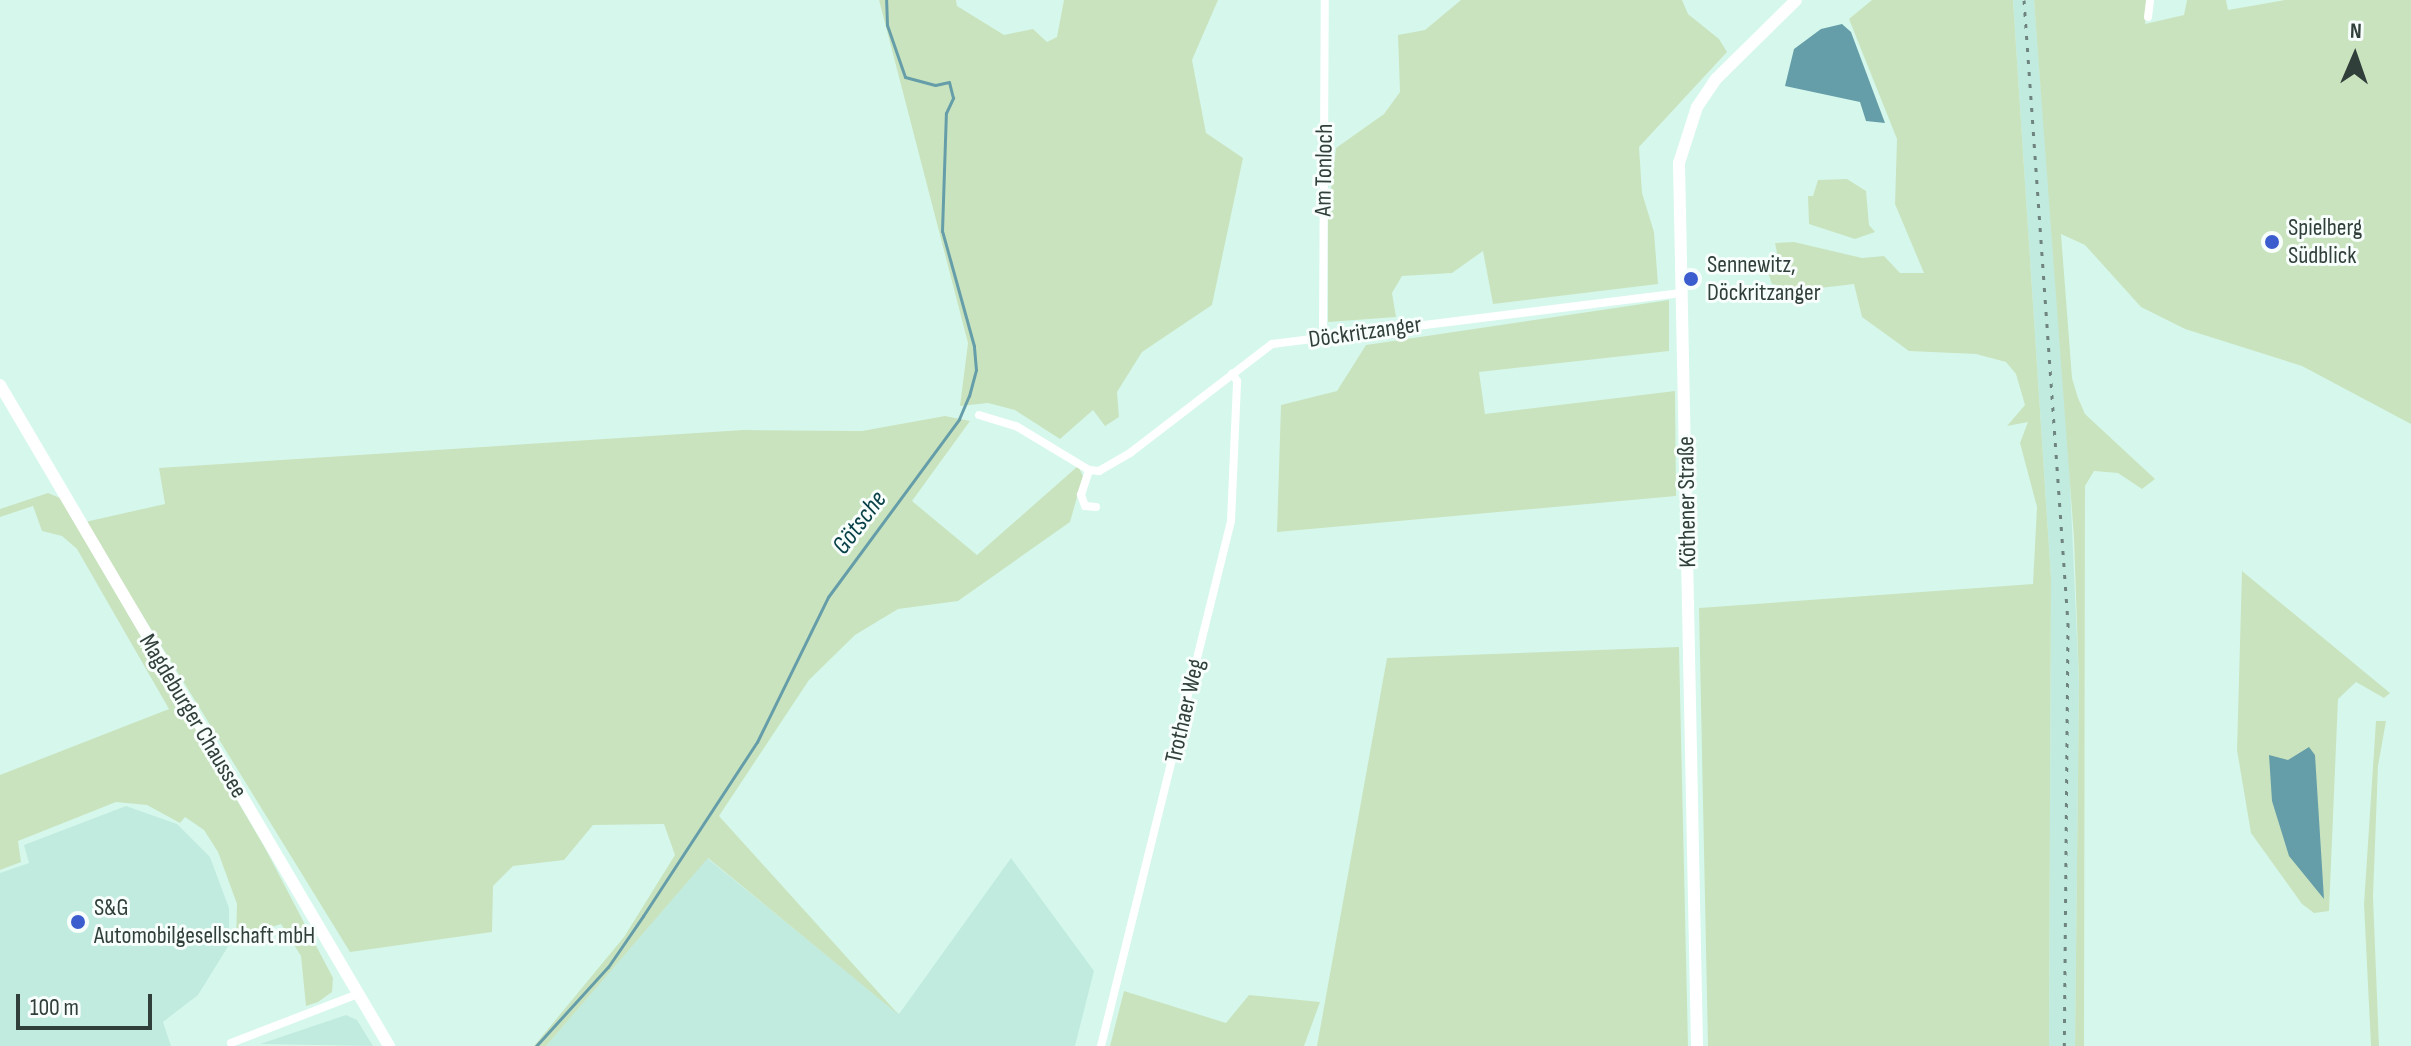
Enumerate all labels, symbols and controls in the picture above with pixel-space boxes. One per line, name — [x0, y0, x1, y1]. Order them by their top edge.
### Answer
north arrow — [2315, 16, 2395, 96]
text: N — [2350, 18, 2362, 45]
street label: Am Tonloch — [1309, 123, 1339, 217]
place label: Spielberg Südblick — [2288, 214, 2362, 270]
marker: Spielberg Südblick — [2263, 233, 2281, 251]
place label: Sennewitz, Döckritzanger — [1707, 251, 1821, 307]
marker: Sennewitz, Döckritzanger — [1682, 270, 1700, 288]
street label: Döckritzanger — [1307, 310, 1423, 354]
street label: Köthener Straße — [1671, 436, 1703, 568]
water label: Götsche — [826, 485, 894, 561]
street label: Magdeburger Chaussee — [133, 629, 253, 803]
street label: Trothaer Weg — [1159, 656, 1211, 766]
place label: S&G Automobilgesellschaft mbH — [94, 894, 315, 950]
marker: S&G Automobilgesellschaft mbH — [69, 913, 87, 931]
scale bar — [20, 978, 156, 1028]
text: 100 m — [30, 993, 79, 1022]

